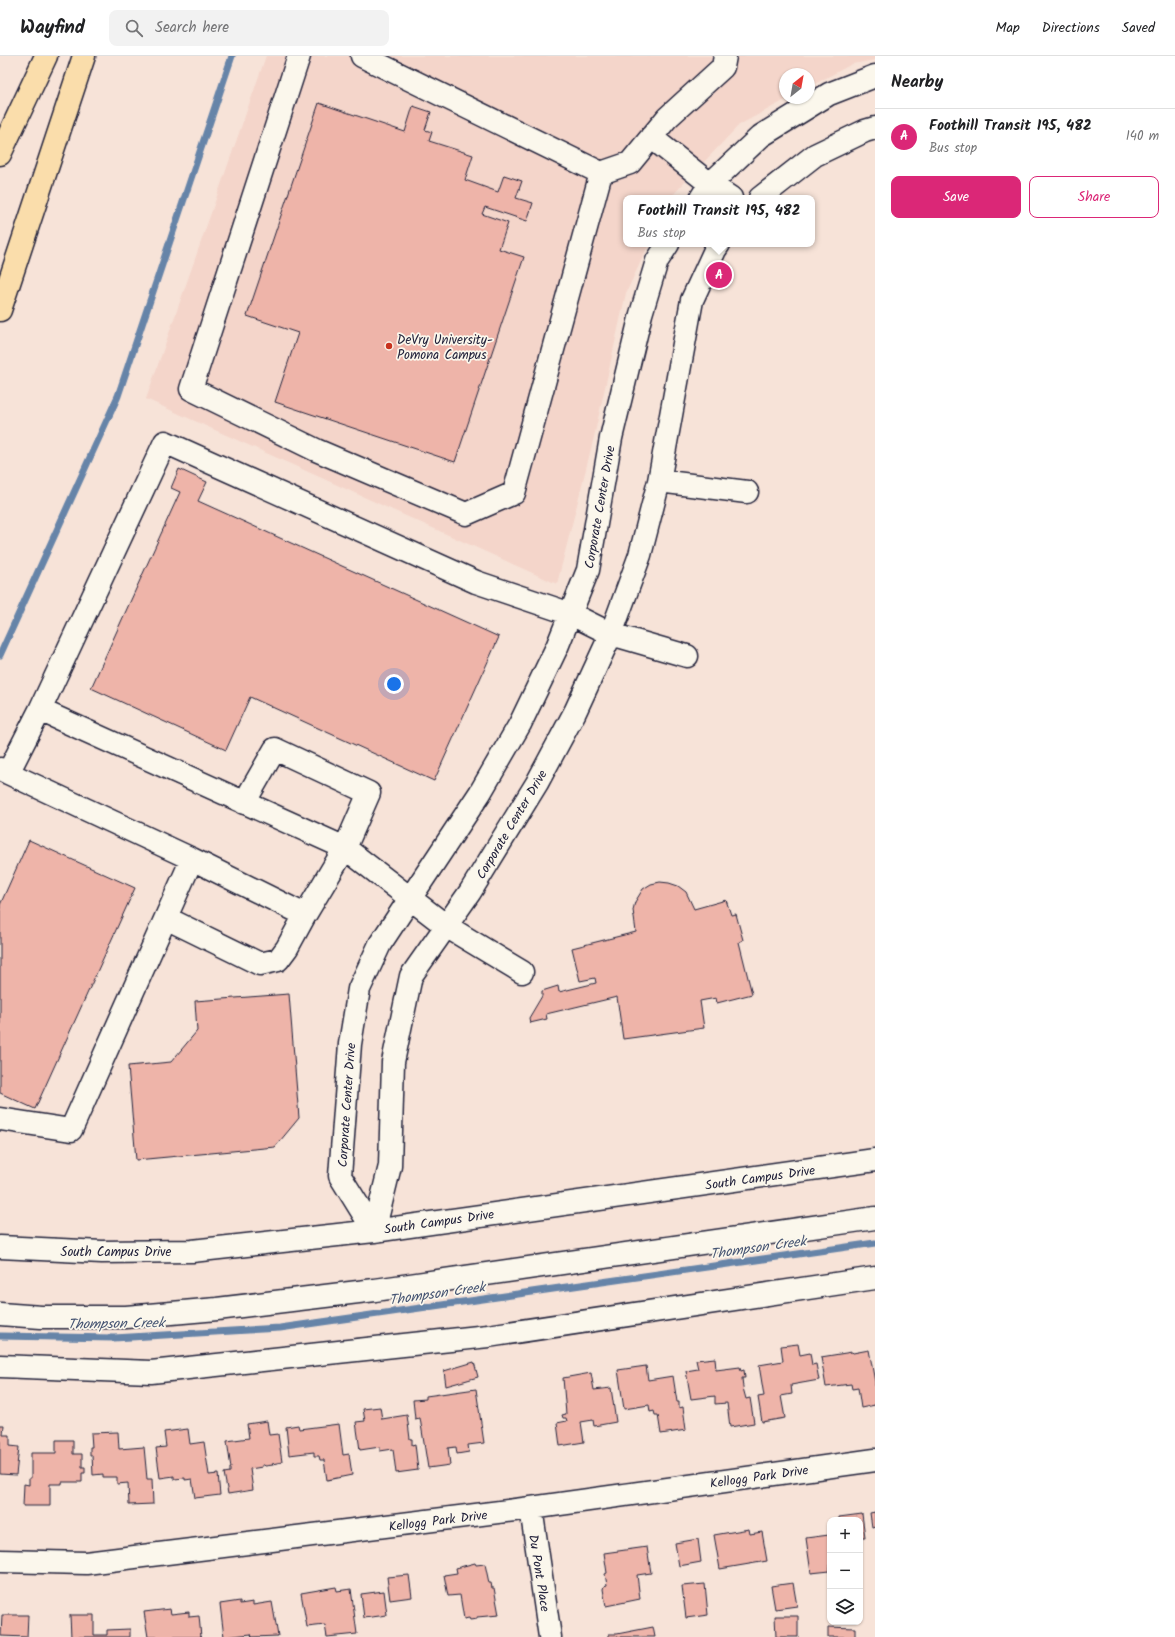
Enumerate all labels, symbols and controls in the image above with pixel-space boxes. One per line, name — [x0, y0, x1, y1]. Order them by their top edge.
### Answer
search box — [109, 10, 389, 46]
text: Wayfind — [20, 13, 85, 43]
text: Search here — [155, 16, 229, 40]
icon: search — [123, 17, 145, 39]
text: Map — [995, 17, 1020, 39]
text: Directions — [1042, 17, 1100, 39]
text: Saved — [1122, 17, 1155, 39]
north arrow — [779, 68, 815, 104]
text: Nearby — [891, 69, 943, 96]
text: Foothill Transit 195, 482 — [929, 114, 1092, 138]
text: A — [900, 126, 908, 147]
text: 140 m — [1126, 126, 1159, 147]
text: Bus stop — [929, 138, 977, 159]
button: Save — [891, 176, 1021, 218]
button: Share — [1029, 176, 1159, 218]
popup — [623, 195, 815, 247]
text: Foothill Transit 195, 482 — [638, 199, 800, 223]
text: Bus stop — [638, 223, 686, 244]
pin: A — [706, 260, 732, 290]
place label: DeVry University- Pomona Campus — [397, 330, 493, 366]
marker: DeVry University- Pomona Campus — [384, 341, 394, 351]
street label: Corporate Center Drive — [579, 444, 622, 570]
your location — [384, 674, 404, 694]
street label: Corporate Center Drive — [471, 766, 553, 884]
street label: Corporate Center Drive — [333, 1042, 362, 1168]
street label: South Campus Drive — [704, 1160, 817, 1197]
street label: South Campus Drive — [383, 1204, 496, 1241]
water label: Thompson Creek — [709, 1230, 810, 1266]
street label: South Campus Drive — [61, 1242, 172, 1263]
water label: Thompson Creek — [388, 1276, 489, 1312]
water label: Thompson Creek — [67, 1312, 167, 1336]
street label: Kellogg Park Drive — [709, 1460, 810, 1495]
street label: Kellogg Park Drive — [388, 1505, 489, 1538]
map controls — [827, 1517, 863, 1625]
button: + — [827, 1517, 863, 1553]
street label: Du Pont Place — [522, 1533, 555, 1614]
button: − — [827, 1553, 863, 1589]
button: layers — [827, 1589, 863, 1625]

